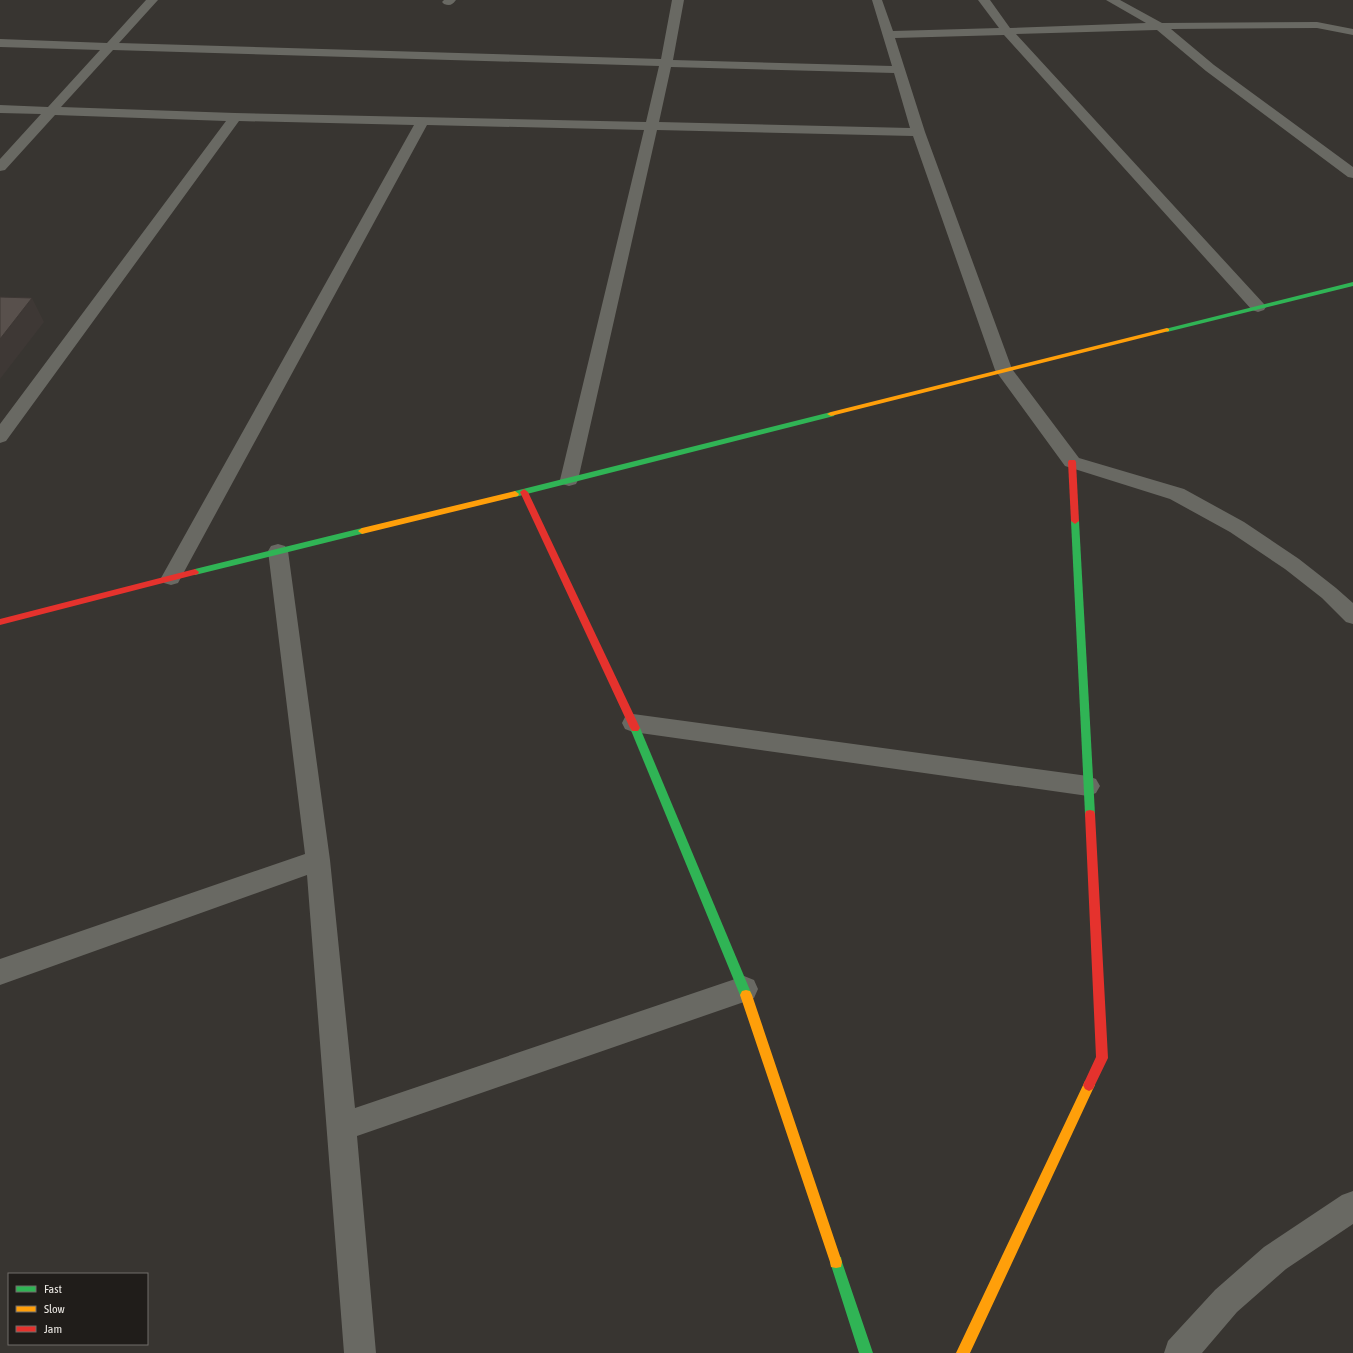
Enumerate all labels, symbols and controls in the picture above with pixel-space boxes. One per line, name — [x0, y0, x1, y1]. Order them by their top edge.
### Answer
legend — [8, 1273, 148, 1345]
text: Fast — [44, 1282, 62, 1296]
text: Slow — [44, 1302, 65, 1316]
text: Jam — [44, 1322, 62, 1336]

